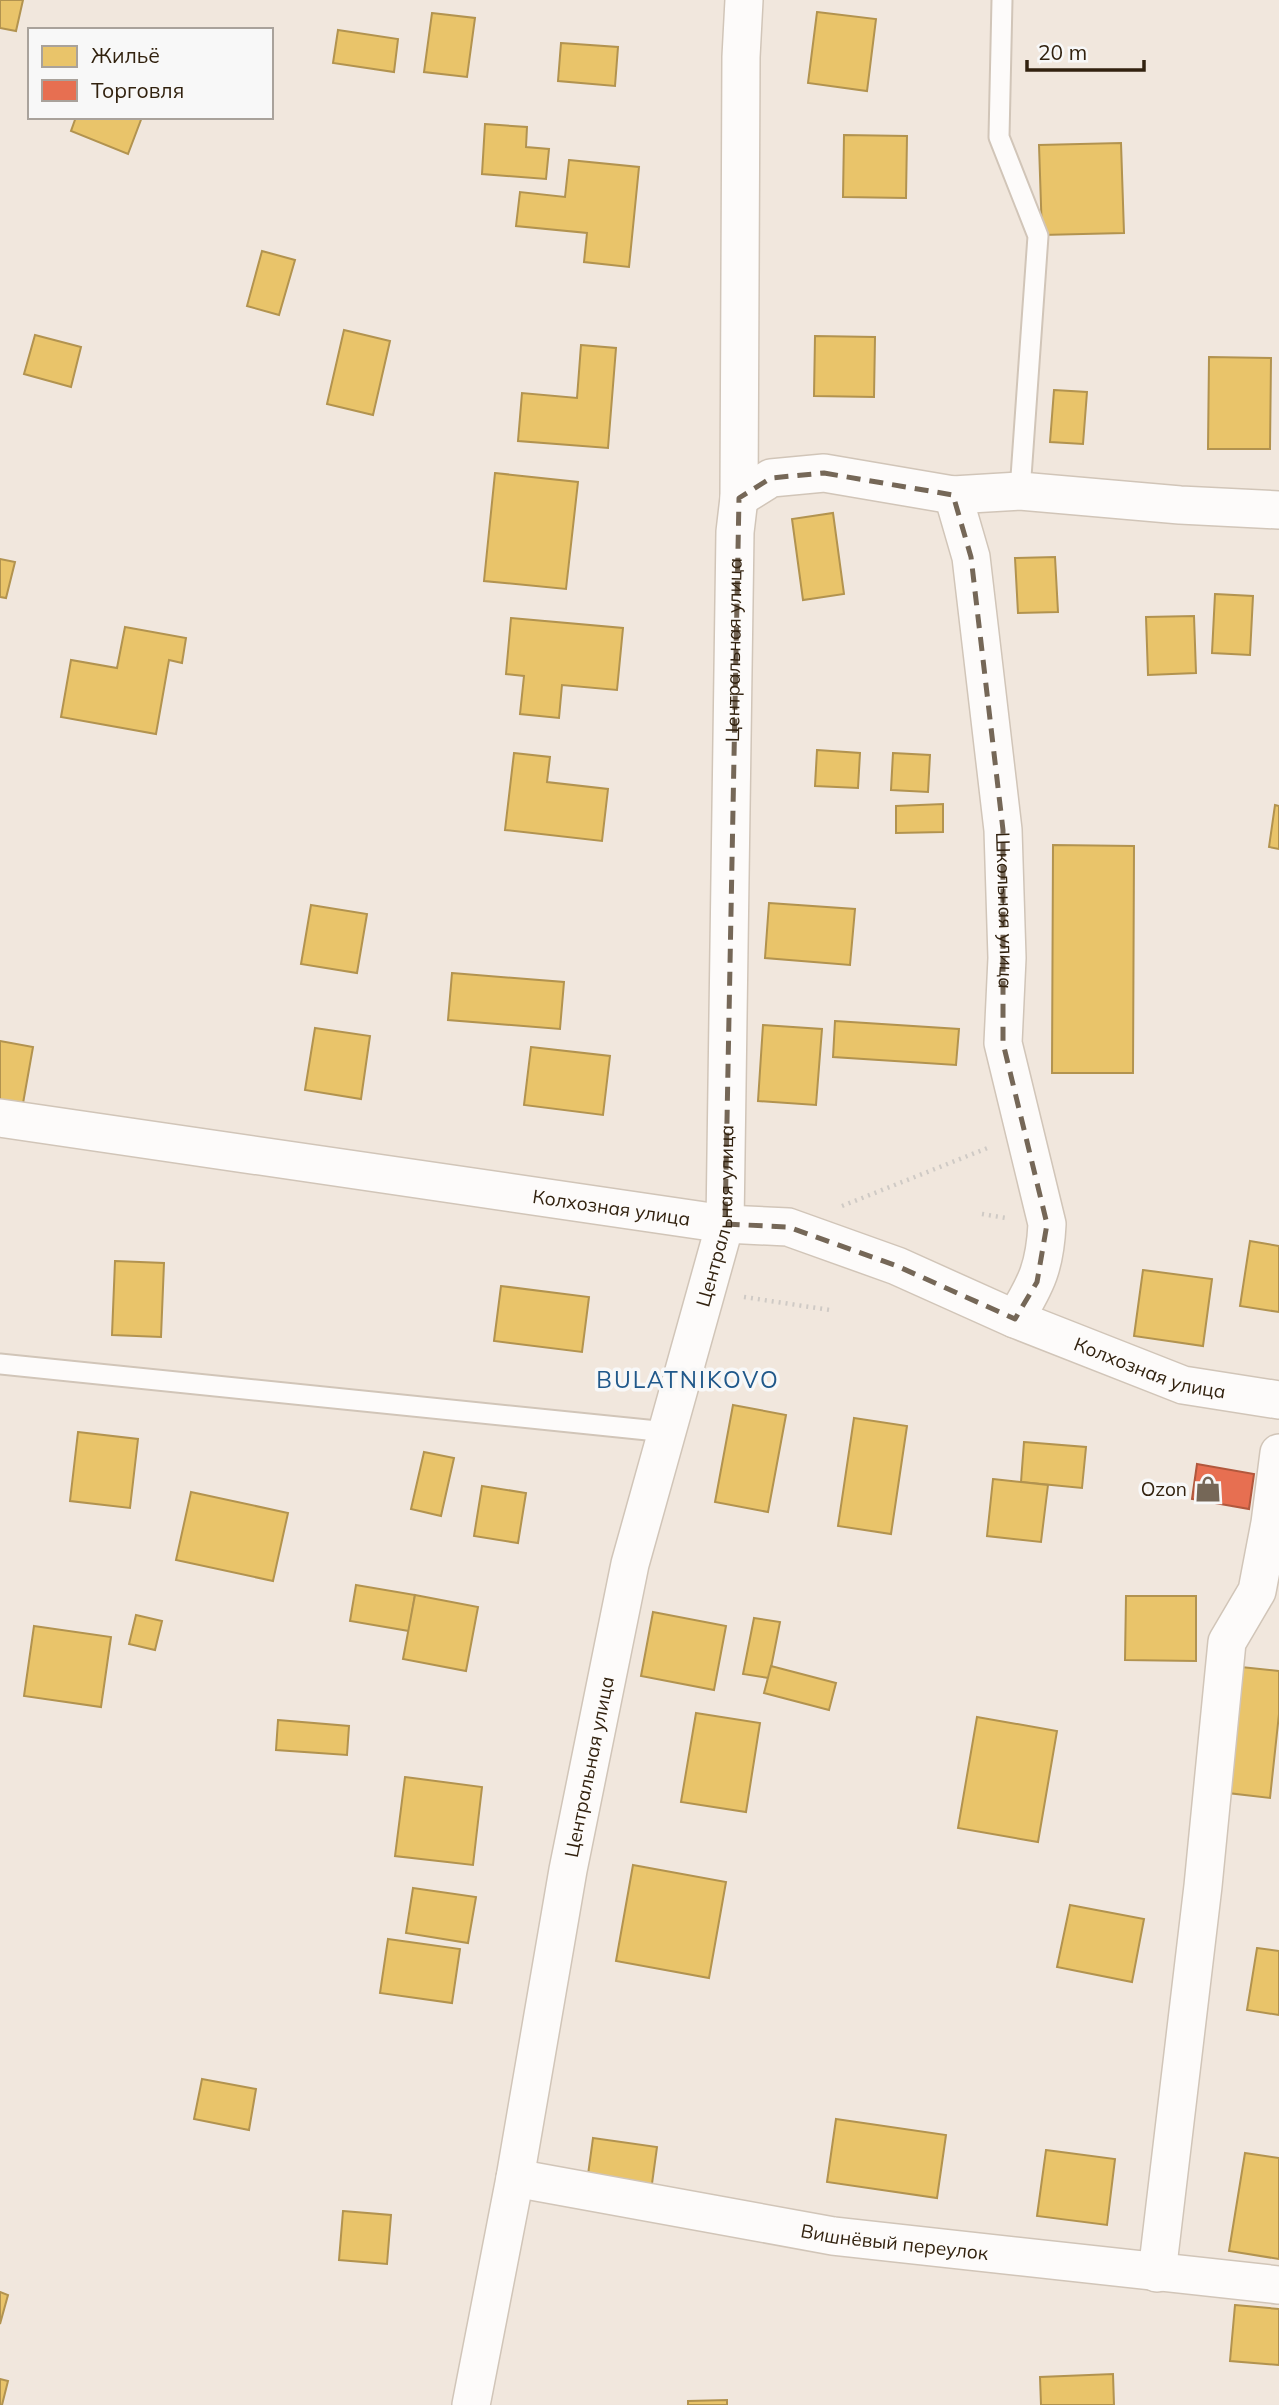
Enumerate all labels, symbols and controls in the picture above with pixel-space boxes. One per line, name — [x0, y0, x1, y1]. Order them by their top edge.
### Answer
legend — [28, 28, 273, 119]
scale bar — [1027, 28, 1144, 72]
text: 20 m — [1038, 39, 1087, 65]
text: Жильё — [91, 42, 160, 68]
text: Торговля — [91, 77, 184, 103]
street label: Центральная улица — [720, 558, 747, 742]
street label: Школьная улица — [991, 832, 1019, 990]
street label: Центральная улица — [691, 1125, 738, 1309]
street label: Колхозная улица — [531, 1184, 692, 1231]
street label: Колхозная улица — [1071, 1331, 1227, 1404]
district label: BULATNIKOVO — [596, 1365, 780, 1394]
shop icon: Ozon — [1193, 1474, 1223, 1504]
place label: Ozon — [1141, 1477, 1187, 1501]
street label: Центральная улица — [559, 1674, 619, 1860]
street label: Вишнёвый переулок — [799, 2218, 990, 2265]

